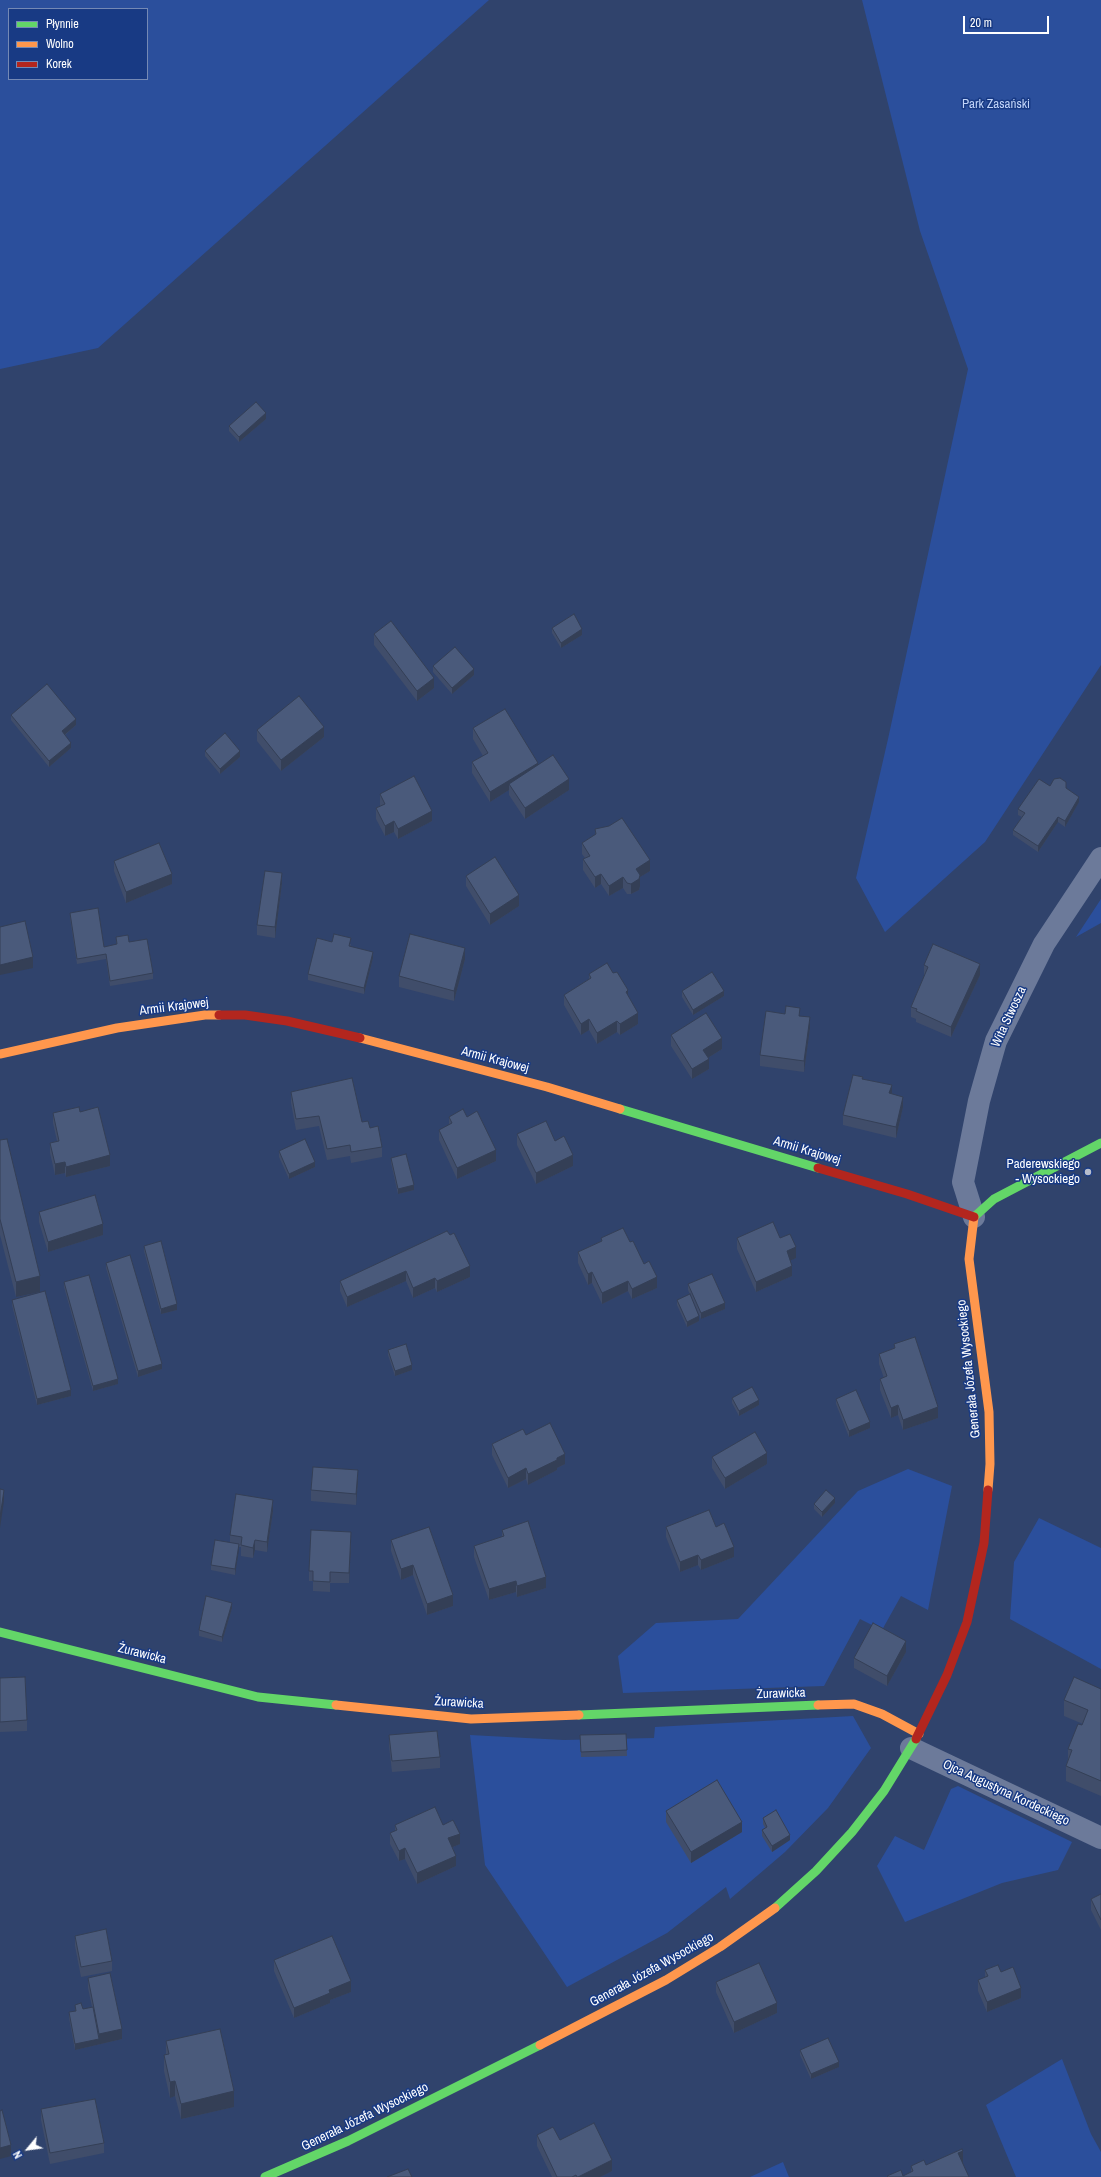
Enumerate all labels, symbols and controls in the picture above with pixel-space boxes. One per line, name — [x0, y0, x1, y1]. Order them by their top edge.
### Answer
legend — [8, 8, 148, 80]
scale bar — [965, 8, 1051, 34]
text: 20 m — [970, 15, 992, 31]
text: Płynnie — [46, 16, 79, 32]
text: Wolno — [46, 36, 74, 52]
text: Korek — [46, 56, 72, 72]
park label: Park Zasański — [962, 97, 1030, 113]
street label: Wita Stwosza — [988, 984, 1030, 1050]
street label: Armii Krajowej — [139, 995, 209, 1019]
street label: Armii Krajowej — [460, 1043, 530, 1077]
street label: Armii Krajowej — [772, 1133, 842, 1169]
place label: Paderewskiego - Wysockiego — [1007, 1157, 1080, 1188]
marker: Paderewskiego - Wysockiego — [1083, 1167, 1093, 1177]
street label: Generała Józefa Wysockiego — [954, 1299, 984, 1439]
street label: Żurawicka — [116, 1640, 168, 1668]
street label: Żurawicka — [756, 1685, 806, 1703]
street label: Żurawicka — [434, 1694, 484, 1712]
street label: Ojca Augustyna Kordeckiego — [940, 1757, 1072, 1829]
street label: Generała Józefa Wysockiego — [587, 1929, 717, 2011]
street label: Generała Józefa Wysockiego — [299, 2079, 431, 2155]
north arrow — [8, 2129, 48, 2169]
text: N — [10, 2149, 25, 2161]

